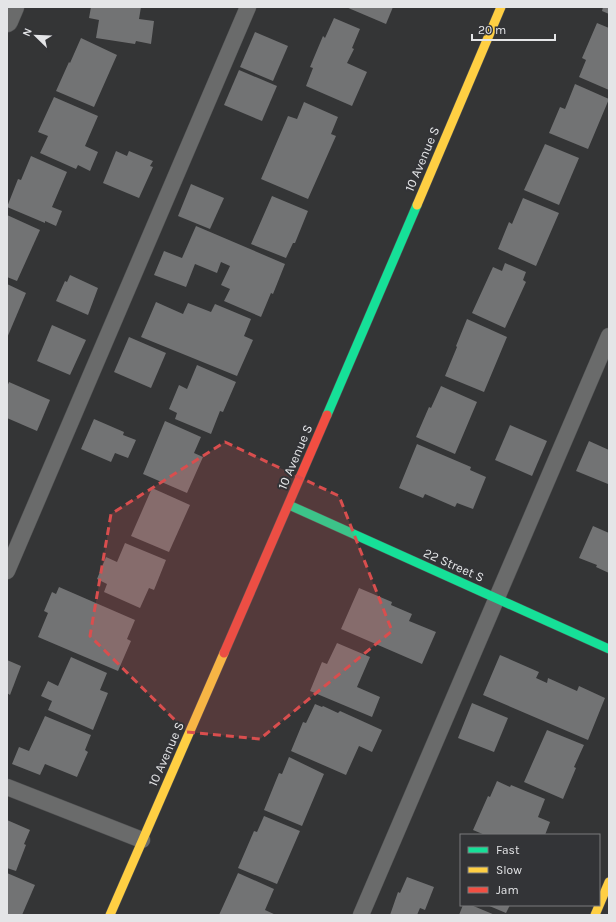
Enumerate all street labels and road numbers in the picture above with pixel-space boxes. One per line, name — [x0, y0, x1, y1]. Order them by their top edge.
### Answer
street label: 10 Avenue S — [402, 124, 442, 194]
street label: 10 Avenue S — [275, 422, 315, 492]
street label: 22 Street S — [421, 545, 487, 585]
street label: 10 Avenue S — [145, 720, 187, 788]

